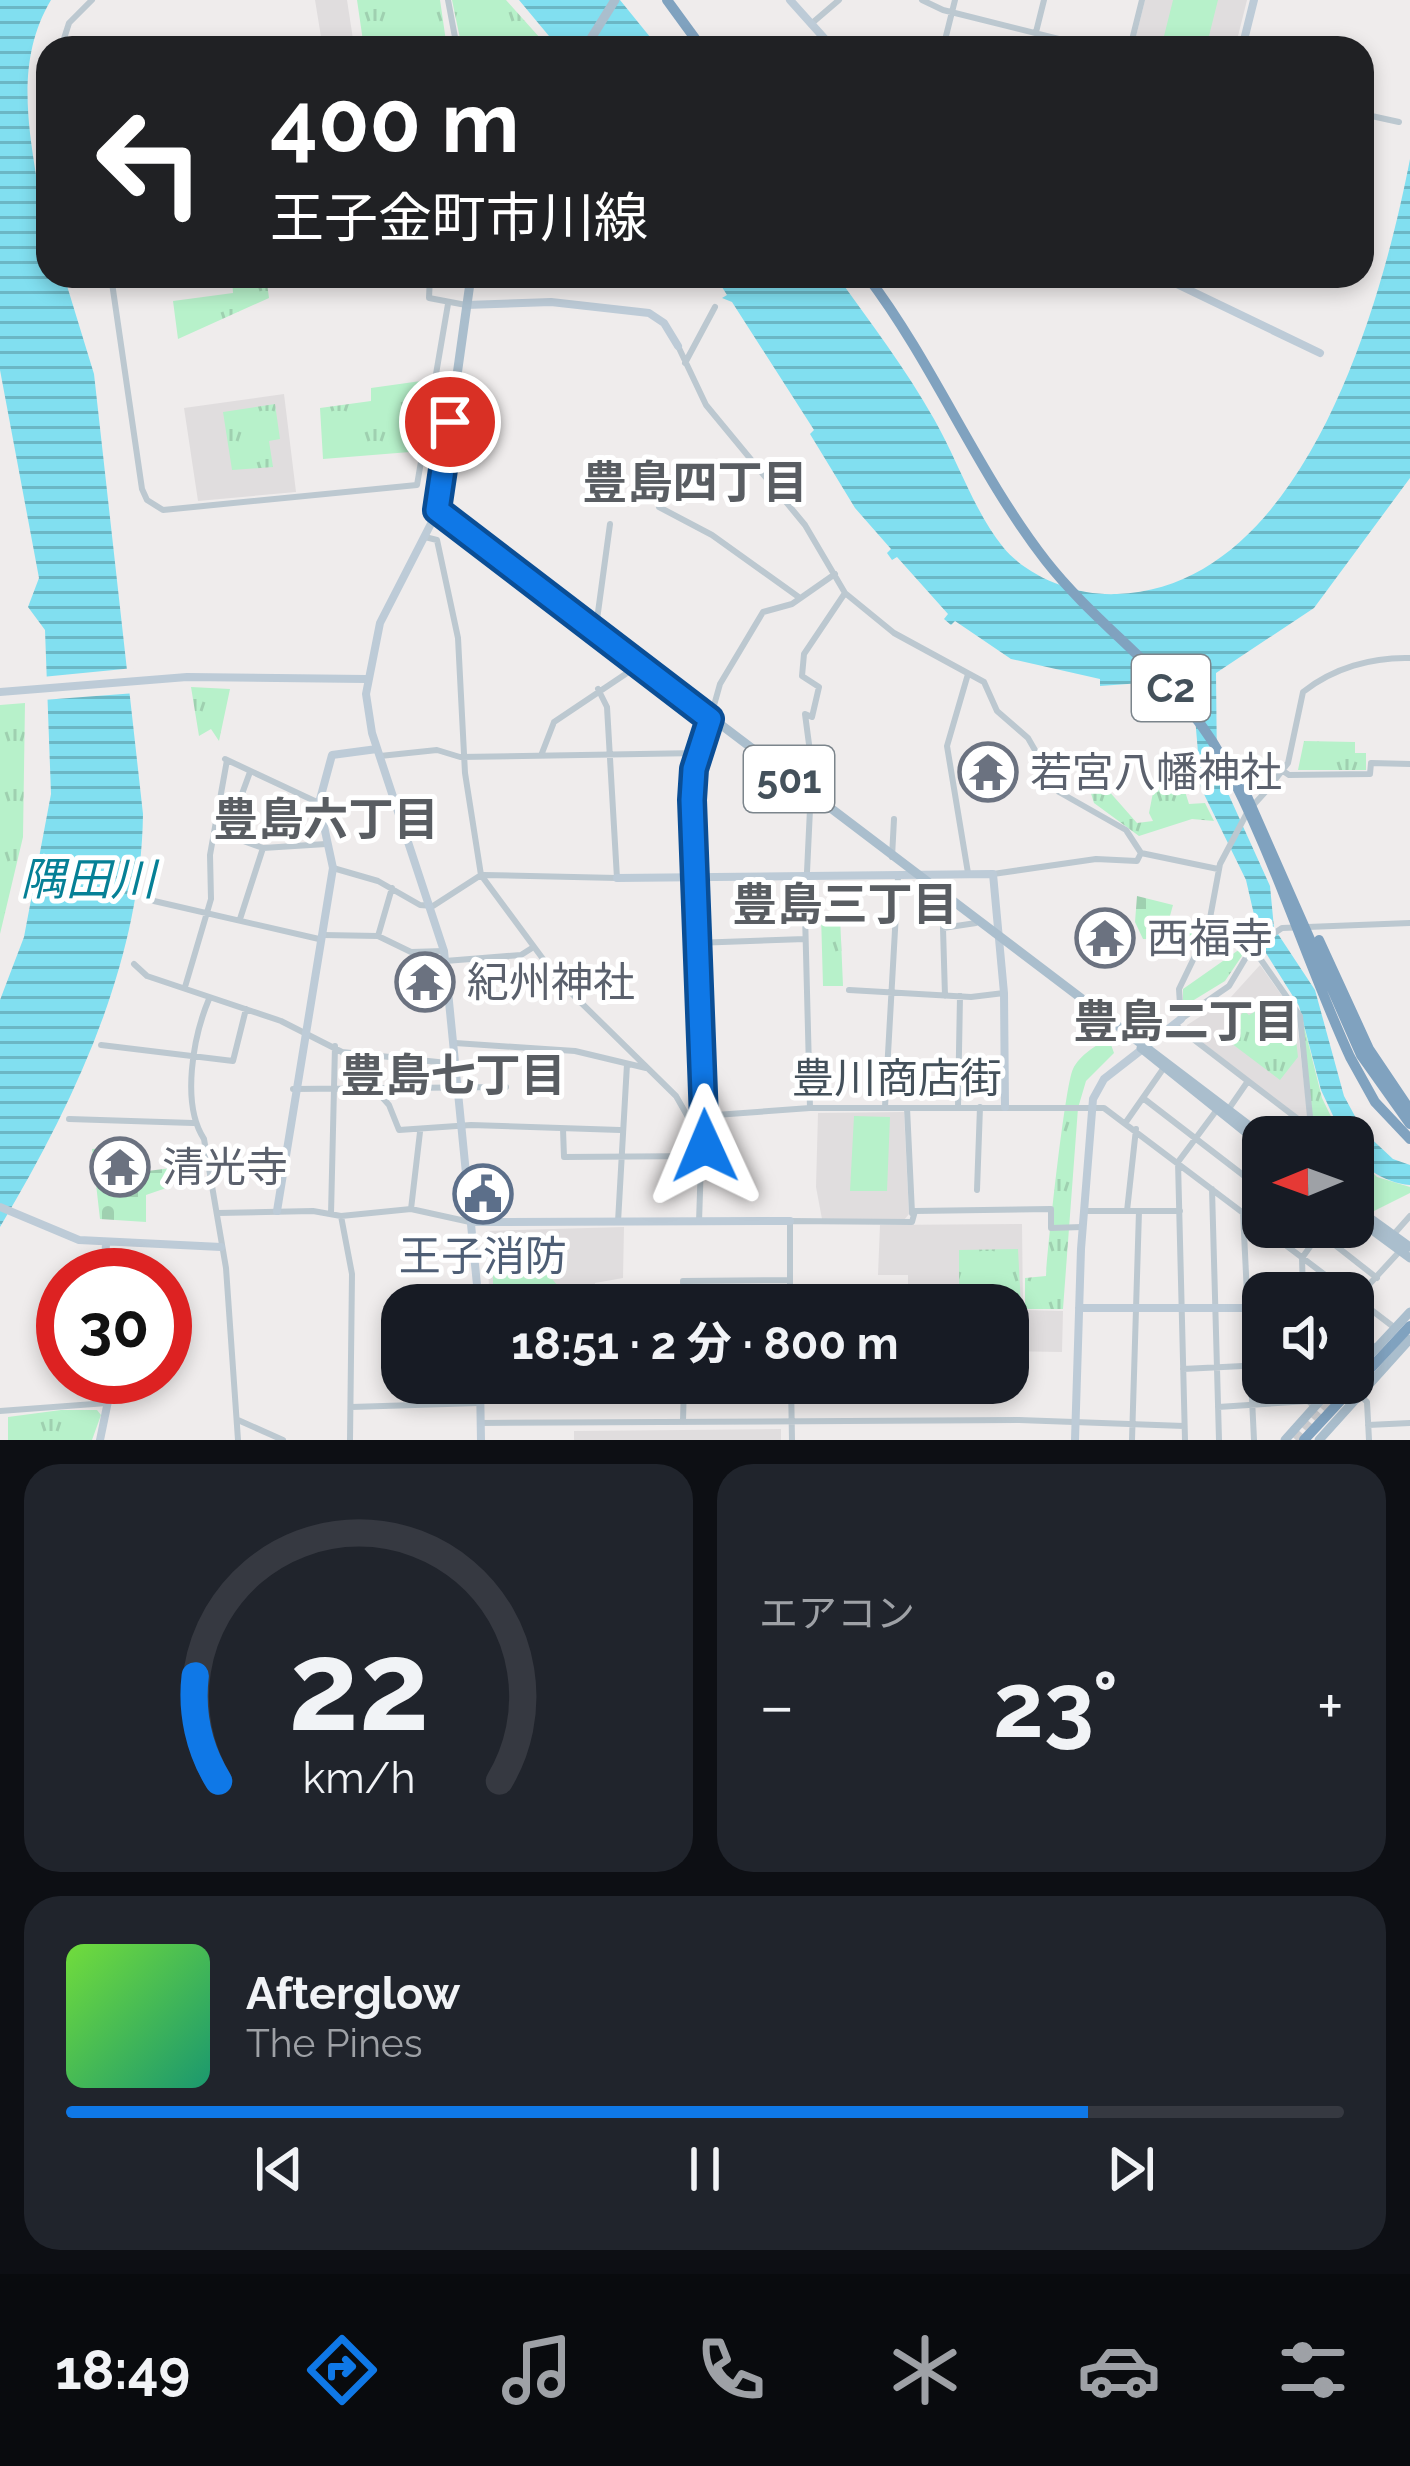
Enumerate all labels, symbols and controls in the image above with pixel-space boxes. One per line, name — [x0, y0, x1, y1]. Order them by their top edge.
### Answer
text: 400 m — [270, 73, 519, 172]
icon: left — [72, 84, 228, 240]
text: 王子金町市川線 — [270, 186, 648, 250]
pin — [399, 371, 501, 473]
icon: arrive — [417, 389, 483, 455]
district label: 豊島四丁目 — [582, 456, 808, 509]
road number: C2 — [1132, 655, 1210, 721]
temple icon: 若宮八幡神社 — [957, 741, 1019, 803]
road number: 501 — [744, 746, 834, 812]
place label: 若宮八幡神社 — [1030, 748, 1282, 797]
district label: 豊島六丁目 — [213, 793, 439, 846]
water label: 隅田川 — [20, 853, 159, 906]
district label: 豊島三丁目 — [732, 878, 958, 931]
temple icon: 西福寺 — [1074, 907, 1136, 969]
place label: 西福寺 — [1147, 914, 1273, 963]
temple icon: 紀州神社 — [394, 951, 456, 1013]
place label: 紀州神社 — [467, 958, 635, 1007]
district label: 豊島二丁目 — [1073, 995, 1299, 1048]
district label: 豊島七丁目 — [340, 1049, 566, 1102]
street label: 豊川商店街 — [792, 1054, 1002, 1103]
position arrow — [642, 1083, 768, 1209]
north arrow — [1242, 1116, 1374, 1248]
map controls — [1242, 1116, 1374, 1404]
temple icon: 清光寺 — [89, 1136, 151, 1198]
place label: 清光寺 — [162, 1143, 288, 1192]
public building icon: 王子消防 — [452, 1163, 514, 1225]
place label: 王子消防 — [399, 1232, 567, 1281]
speed limit sign: 30 — [36, 1248, 192, 1404]
button: sound — [1242, 1272, 1374, 1404]
text: 18:51 · 2 分 · 800 m — [511, 1317, 899, 1370]
text: エアコン — [759, 1590, 915, 1636]
text: 22 — [288, 1613, 429, 1759]
text: 23° — [993, 1652, 1118, 1758]
text: − — [759, 1667, 795, 1744]
text: + — [1317, 1667, 1344, 1744]
text: km/h — [302, 1753, 415, 1803]
text: Afterglow — [246, 1967, 460, 2020]
text: The Pines — [246, 2020, 423, 2066]
icon: previous — [246, 2136, 312, 2202]
icon: pause — [672, 2136, 738, 2202]
icon: next — [1098, 2136, 1164, 2202]
icon: directions — [300, 2328, 384, 2412]
icon: music — [495, 2328, 579, 2412]
icon: phone — [689, 2328, 773, 2412]
icon: climate — [883, 2328, 967, 2412]
icon: car — [1077, 2328, 1161, 2412]
icon: filters — [1271, 2328, 1355, 2412]
text: 18:49 — [55, 2338, 190, 2402]

